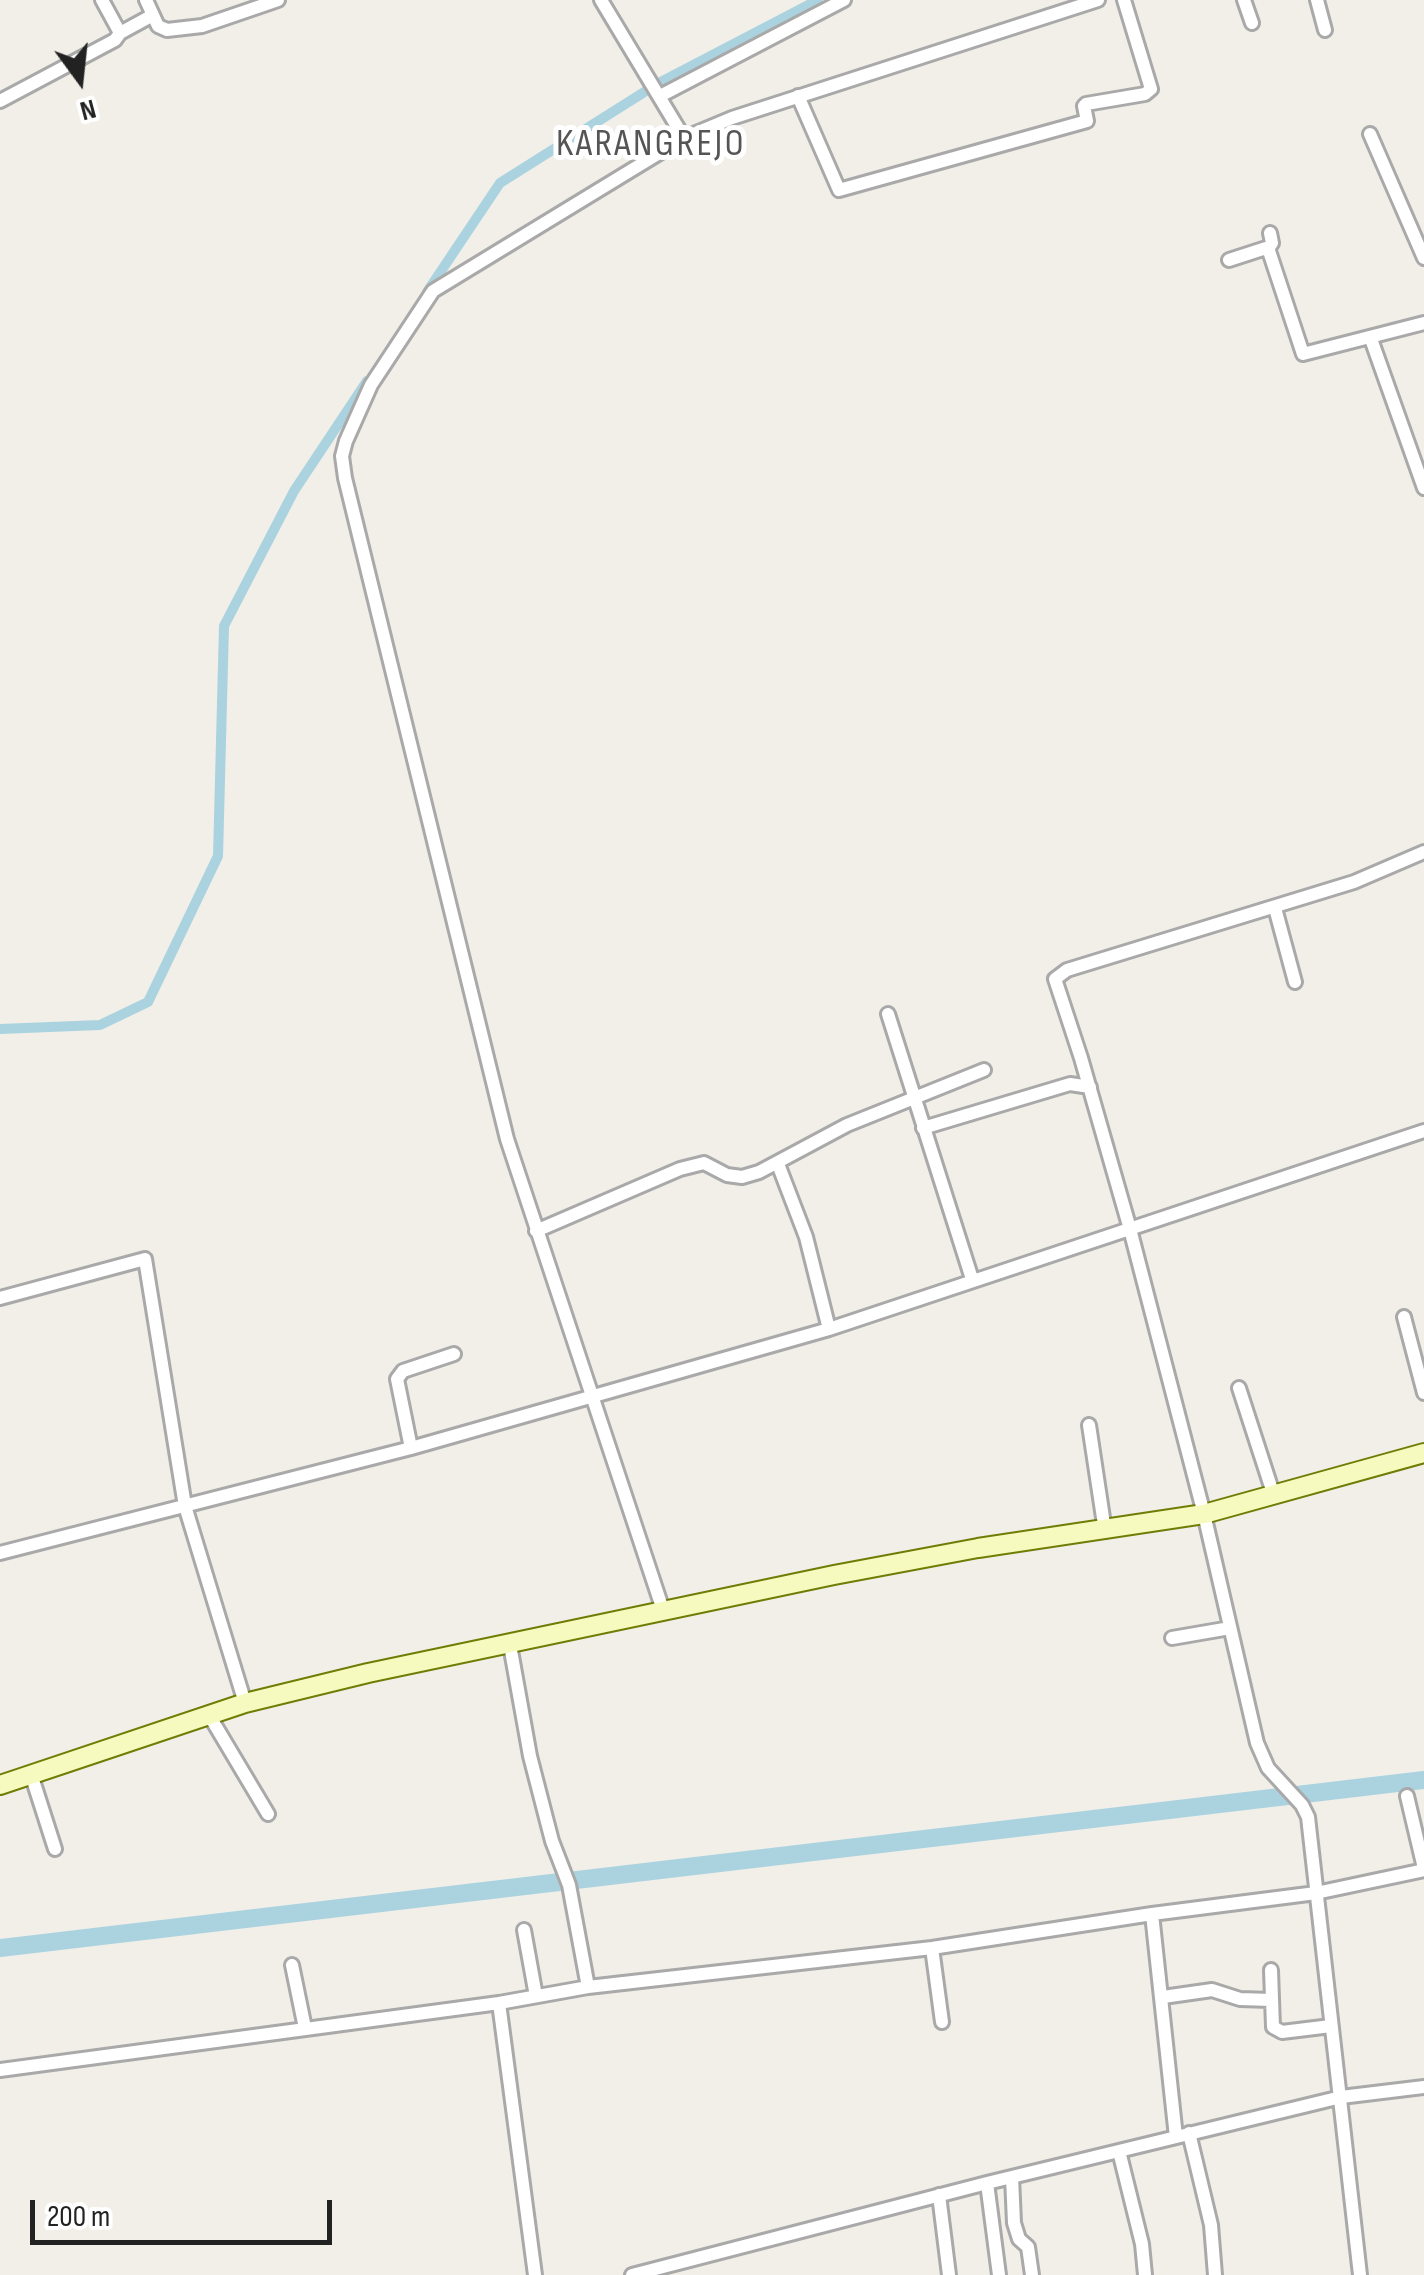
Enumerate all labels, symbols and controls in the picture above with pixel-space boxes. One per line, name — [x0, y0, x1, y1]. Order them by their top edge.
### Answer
north arrow — [30, 30, 130, 130]
text: N — [76, 92, 99, 127]
district label: KARANGREJO — [556, 122, 746, 168]
scale bar — [35, 2180, 338, 2242]
text: 200 m — [47, 2199, 110, 2235]

